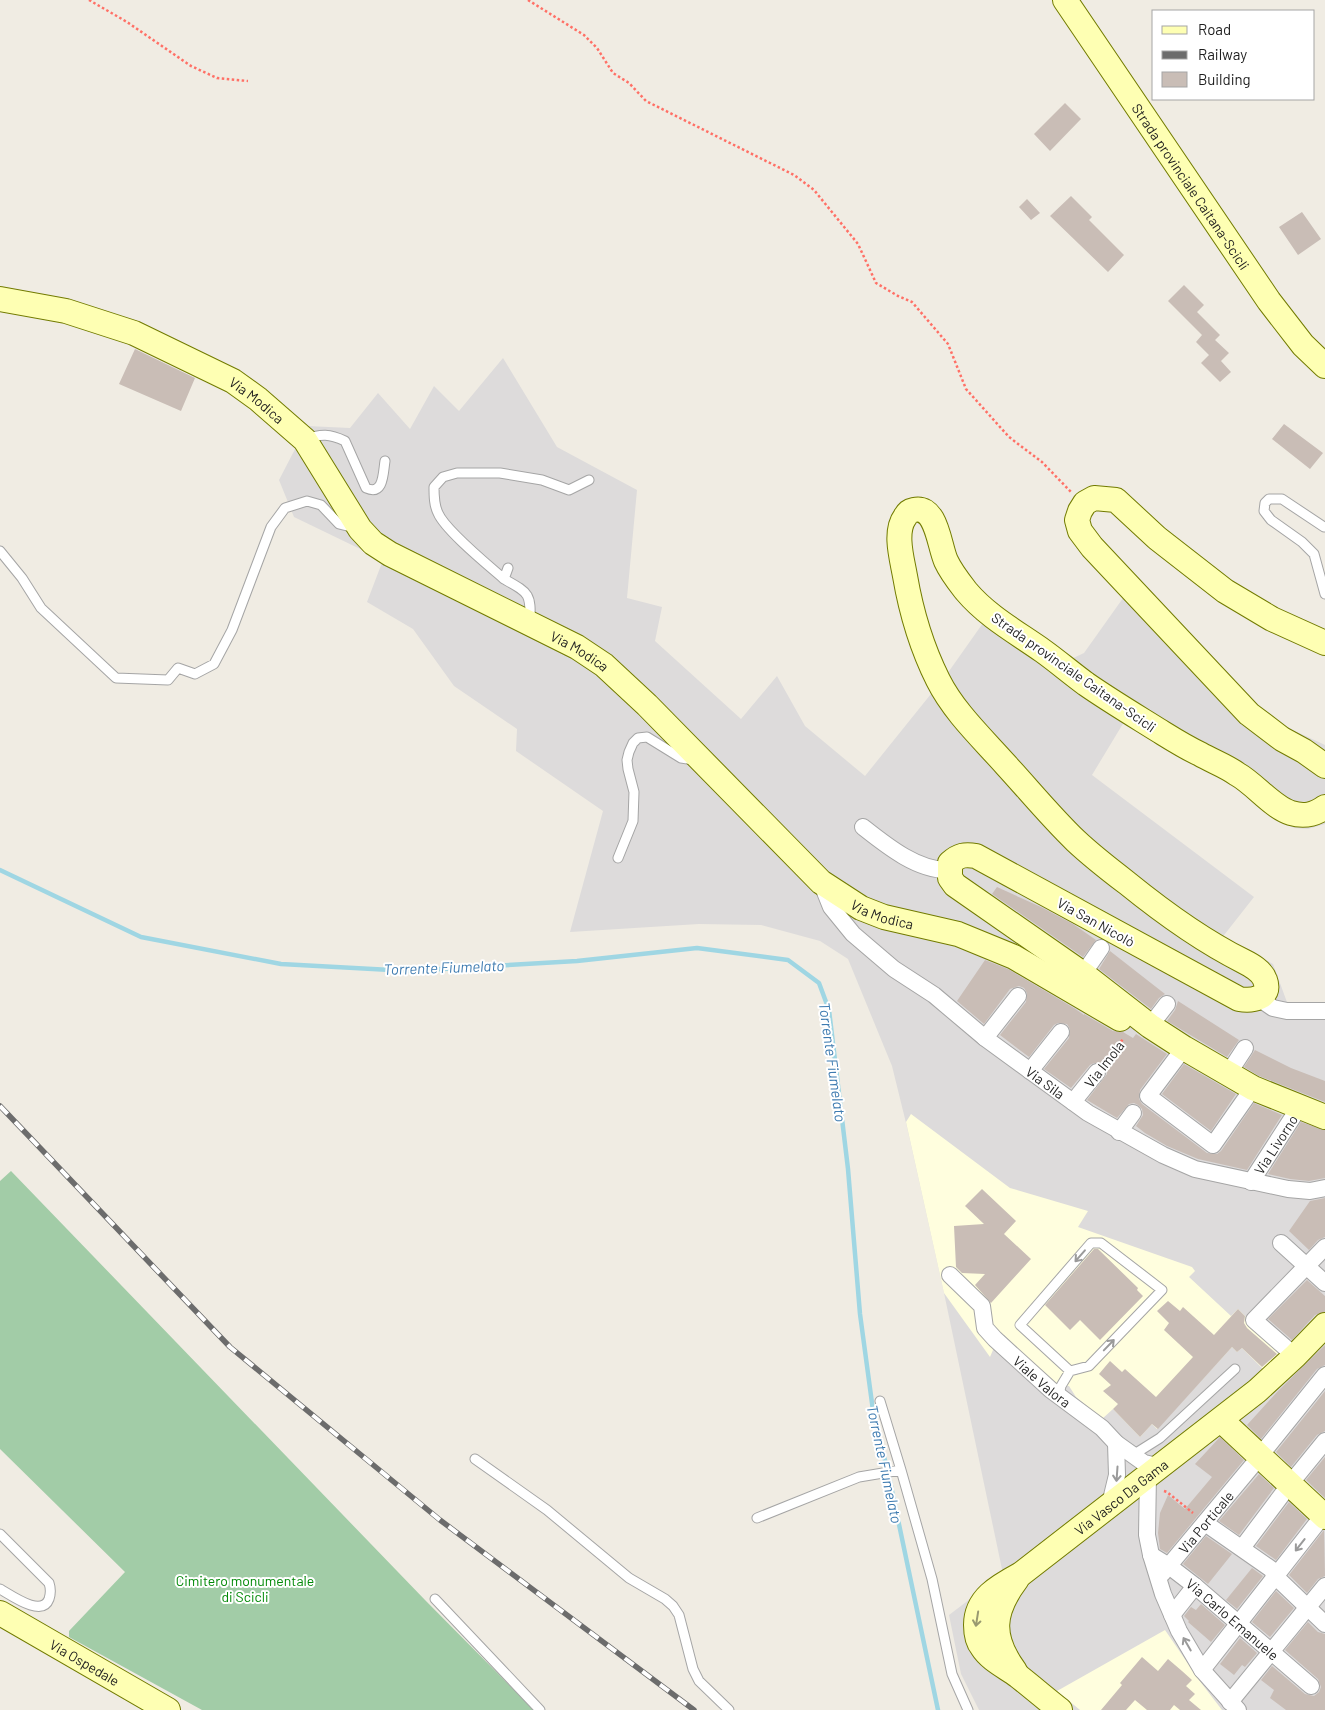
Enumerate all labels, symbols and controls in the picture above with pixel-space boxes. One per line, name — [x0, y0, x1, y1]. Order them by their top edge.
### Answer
legend — [1152, 10, 1315, 100]
text: Road — [1198, 20, 1231, 38]
text: Railway — [1198, 45, 1247, 63]
text: Building — [1198, 70, 1251, 88]
street label: Strada provinciale Caitana-Scicli — [1129, 100, 1254, 273]
street label: Via Modica — [226, 373, 288, 427]
street label: Strada provinciale Caitana-Scicli — [988, 609, 1160, 735]
street label: Via Modica — [548, 627, 613, 674]
street label: Via San Nicolò — [1054, 894, 1138, 950]
street label: Via Modica — [848, 895, 915, 932]
water label: Torrente Fiumelato — [383, 956, 505, 978]
water label: Torrente Fiumelato — [816, 1001, 850, 1123]
street label: Via Imola — [1080, 1037, 1128, 1091]
street label: Via Sila — [1023, 1062, 1068, 1102]
street label: Via Livorno — [1250, 1111, 1301, 1177]
one-way arrow — [1074, 1249, 1086, 1262]
one-way arrow — [1103, 1340, 1115, 1352]
street label: Viale Valora — [1010, 1352, 1074, 1410]
water label: Torrente Fiumelato — [864, 1403, 906, 1525]
street label: Via Vasco Da Gama — [1071, 1455, 1171, 1538]
one-way arrow — [1112, 1466, 1121, 1482]
street label: Via Porticale — [1174, 1487, 1237, 1557]
one-way arrow — [1295, 1538, 1306, 1551]
park label: Cimitero monumentale di Scicli — [176, 1572, 314, 1605]
street label: Via Carlo Emanuele — [1183, 1574, 1283, 1663]
one-way arrow — [972, 1610, 982, 1626]
street label: Via Ospedale — [47, 1635, 123, 1689]
one-way arrow — [1182, 1637, 1191, 1652]

